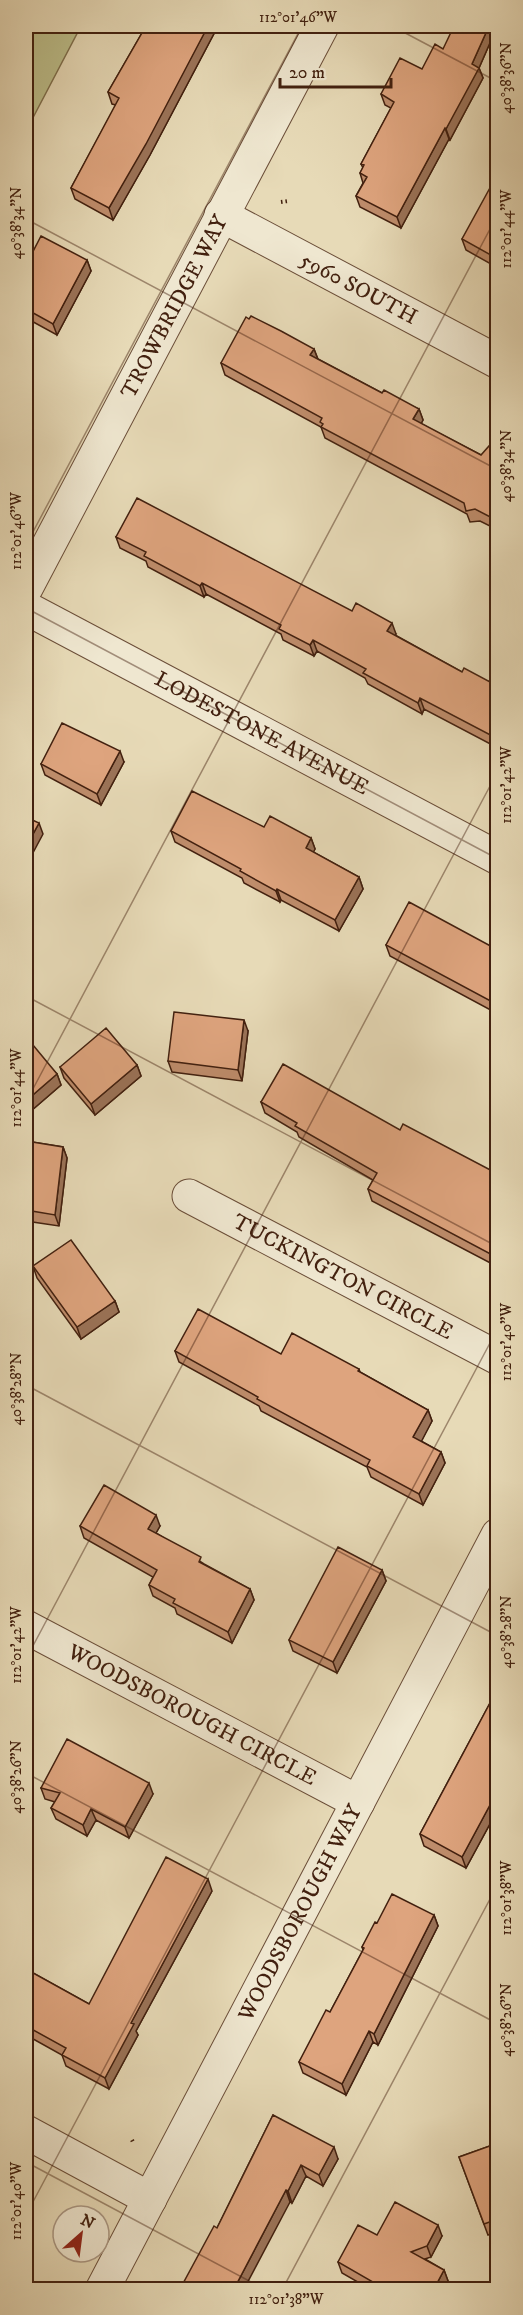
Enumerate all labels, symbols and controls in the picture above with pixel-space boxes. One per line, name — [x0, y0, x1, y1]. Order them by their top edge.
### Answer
text: 112°01'46"W — [259, 8, 337, 27]
text: 40°38'36"N — [497, 42, 516, 114]
scale bar — [280, 51, 391, 89]
text: 20 m — [289, 62, 325, 84]
text: 40°38'34"N — [7, 187, 26, 259]
text: 112°01'44"W — [497, 189, 516, 268]
street label: TROWBRIDGE WAY — [115, 209, 234, 403]
street label: 5960 SOUTH — [295, 246, 422, 330]
text: 40°38'34"N — [497, 430, 516, 502]
text: 112°01'46"W — [7, 492, 26, 570]
street label: LODESTONE AVENUE — [150, 665, 374, 801]
text: 112°01'42"W — [497, 746, 516, 824]
text: 112°01'44"W — [7, 1048, 26, 1127]
street label: TUCKINGTON CIRCLE — [228, 1208, 458, 1346]
text: 112°01'40"W — [497, 1303, 516, 1381]
text: 40°38'28"N — [7, 1352, 26, 1426]
text: 40°38'28"N — [497, 1595, 516, 1669]
text: 112°01'42"W — [7, 1606, 26, 1684]
street label: WOODSBOROUGH CIRCLE — [62, 1638, 321, 1791]
text: 40°38'26"N — [7, 1740, 26, 1814]
street label: WOODSBOROUGH WAY — [232, 1799, 368, 2026]
text: 112°01'38"W — [497, 1860, 516, 1935]
text: 40°38'26"N — [497, 1983, 516, 2057]
text: 112°01'40"W — [7, 2162, 26, 2240]
north arrow — [51, 2204, 111, 2264]
text: N — [77, 2210, 98, 2234]
text: 112°01'38"W — [249, 2290, 324, 2309]

